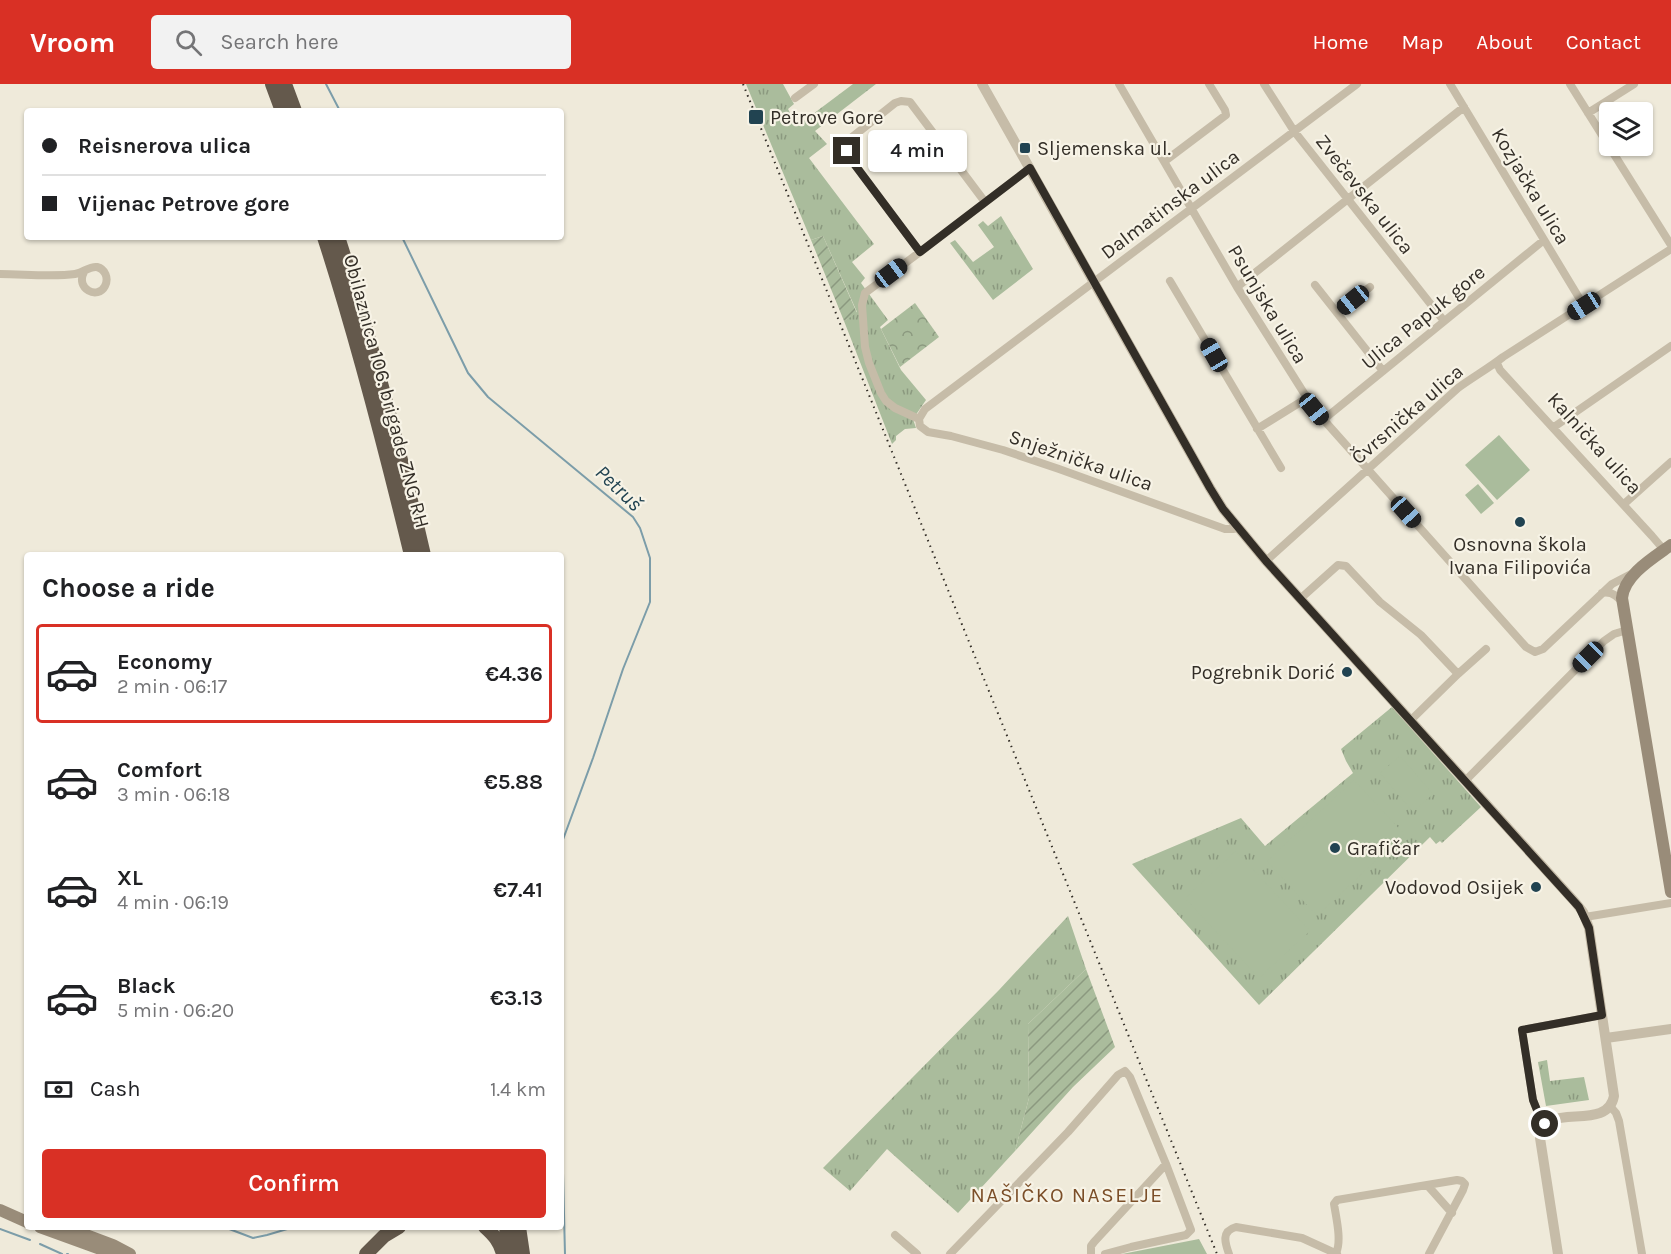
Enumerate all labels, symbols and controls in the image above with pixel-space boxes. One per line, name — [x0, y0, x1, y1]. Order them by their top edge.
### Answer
search box — [151, 15, 571, 69]
text: Vroom — [30, 26, 115, 59]
icon: search — [172, 26, 205, 59]
text: Search here — [220, 29, 339, 55]
text: Home — [1313, 30, 1369, 54]
text: Map — [1402, 30, 1443, 54]
text: About — [1476, 30, 1533, 54]
text: Contact — [1566, 30, 1641, 54]
map controls — [1599, 102, 1653, 156]
button: layers — [1599, 102, 1653, 156]
place label: Petrove Gore — [770, 106, 883, 129]
marker: Petrove Gore — [747, 108, 765, 126]
street label: Kozjačka ulica — [1487, 124, 1574, 249]
callout: 4 min — [868, 130, 967, 172]
street label: Zvečevska ulica — [1311, 130, 1418, 259]
text: Reisnerova ulica — [78, 133, 251, 159]
route end — [833, 137, 860, 164]
place label: Sljemenska ul. — [1037, 137, 1171, 160]
text: 4 min — [890, 139, 945, 162]
marker: Sljemenska ul. — [1018, 141, 1032, 155]
street label: Dalmatinska ulica — [1096, 145, 1244, 264]
text: Vijenac Petrove gore — [78, 191, 290, 217]
street label: Psunjska ulica — [1223, 241, 1312, 368]
street label: Obilaznica 106. brigade ZNG RH — [339, 252, 434, 530]
car — [871, 255, 911, 291]
street label: Ulica Papuk gore — [1357, 261, 1490, 374]
car — [1333, 282, 1373, 318]
car — [1564, 289, 1604, 323]
car — [1197, 335, 1231, 375]
street label: Čvrsnička ulica — [1346, 359, 1468, 469]
street label: Kalnička ulica — [1543, 388, 1646, 499]
car — [1296, 389, 1332, 429]
street label: Snježnička ulica — [1006, 425, 1156, 496]
water label: Petruš — [591, 460, 647, 516]
car — [1387, 493, 1425, 531]
marker: Osnovna škola Ivana Filipovića — [1513, 515, 1527, 529]
place label: Osnovna škola Ivana Filipovića — [1449, 533, 1591, 579]
text: Choose a ride — [42, 572, 215, 604]
car — [1569, 638, 1607, 676]
icon: car — [45, 647, 99, 701]
text: Economy — [117, 649, 212, 675]
text: €4.36 — [485, 661, 543, 687]
place label: Pogrebnik Dorić — [1191, 661, 1335, 684]
marker: Pogrebnik Dorić — [1340, 665, 1354, 679]
text: 2 min · 06:17 — [117, 675, 227, 698]
icon: car — [45, 755, 99, 809]
text: Comfort — [117, 757, 202, 783]
text: €5.88 — [484, 769, 543, 795]
text: 3 min · 06:18 — [117, 783, 230, 806]
place label: Grafičar — [1347, 837, 1420, 860]
marker: Grafičar — [1328, 841, 1342, 855]
icon: car — [45, 863, 99, 917]
text: XL — [117, 865, 143, 891]
place label: Vodovod Osijek — [1385, 876, 1524, 899]
text: €7.41 — [493, 877, 543, 903]
marker: Vodovod Osijek — [1529, 880, 1543, 894]
text: 4 min · 06:19 — [117, 891, 229, 914]
icon: car — [45, 971, 99, 1025]
text: Black — [117, 973, 176, 999]
text: €3.13 — [490, 985, 543, 1011]
text: 5 min · 06:20 — [117, 999, 234, 1022]
icon: cash — [42, 1073, 75, 1106]
text: Cash — [90, 1076, 140, 1102]
text: 1.4 km — [490, 1078, 546, 1101]
route start — [1531, 1110, 1558, 1137]
button: Confirm — [42, 1149, 546, 1218]
district label: NAŠIČKO NASELJE — [970, 1183, 1164, 1207]

